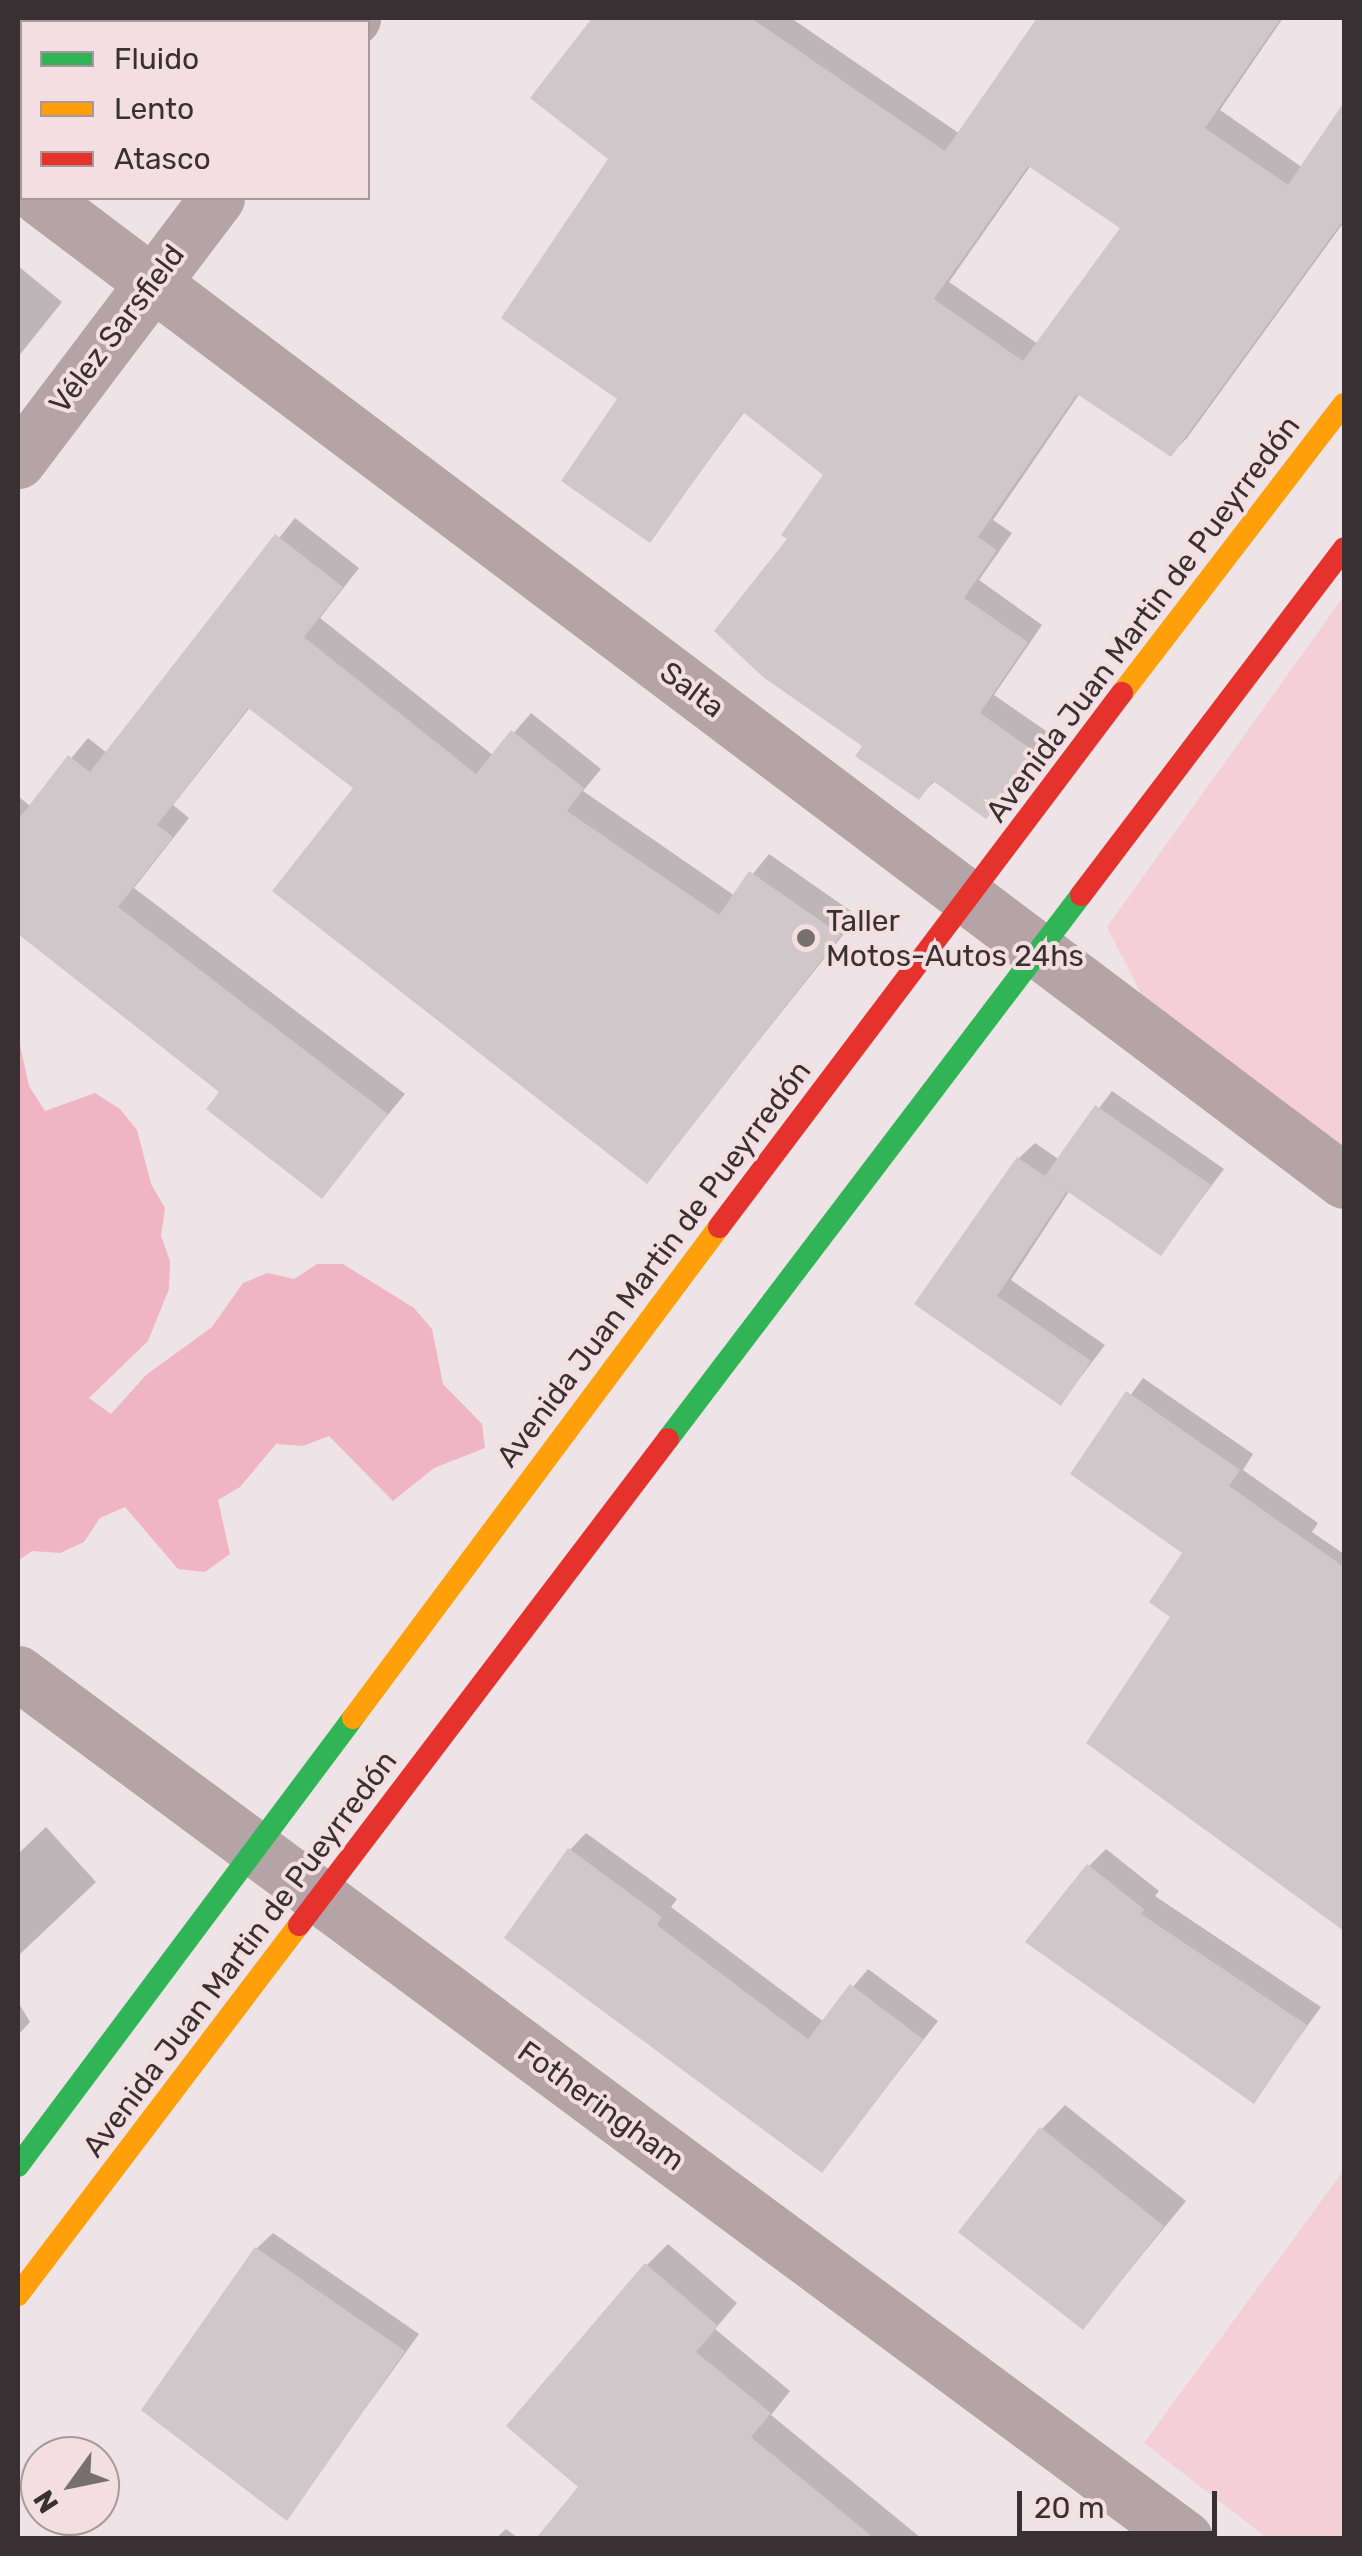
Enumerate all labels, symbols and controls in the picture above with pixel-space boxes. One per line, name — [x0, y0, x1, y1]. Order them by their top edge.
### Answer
legend — [20, 20, 370, 200]
text: Fluido — [114, 41, 199, 77]
text: Lento — [114, 91, 194, 127]
text: Atasco — [114, 141, 211, 177]
street label: Vélez Sarsfield — [42, 238, 192, 420]
street label: Avenida Juan Martin de Pueyrredón — [978, 409, 1308, 829]
street label: Salta — [653, 654, 731, 726]
place label: Taller Motos-Autos 24hs — [826, 903, 1084, 974]
marker: Taller Motos-Autos 24hs — [795, 927, 817, 949]
street label: Avenida Juan Martin de Pueyrredón — [489, 1054, 819, 1474]
street label: Avenida Juan Martin de Pueyrredón — [75, 1744, 405, 2164]
street label: Fotheringham — [511, 2033, 691, 2179]
north arrow — [20, 2436, 120, 2536]
scale bar — [1022, 2471, 1222, 2533]
text: N — [27, 2484, 65, 2519]
text: 20 m — [1034, 2490, 1105, 2526]

